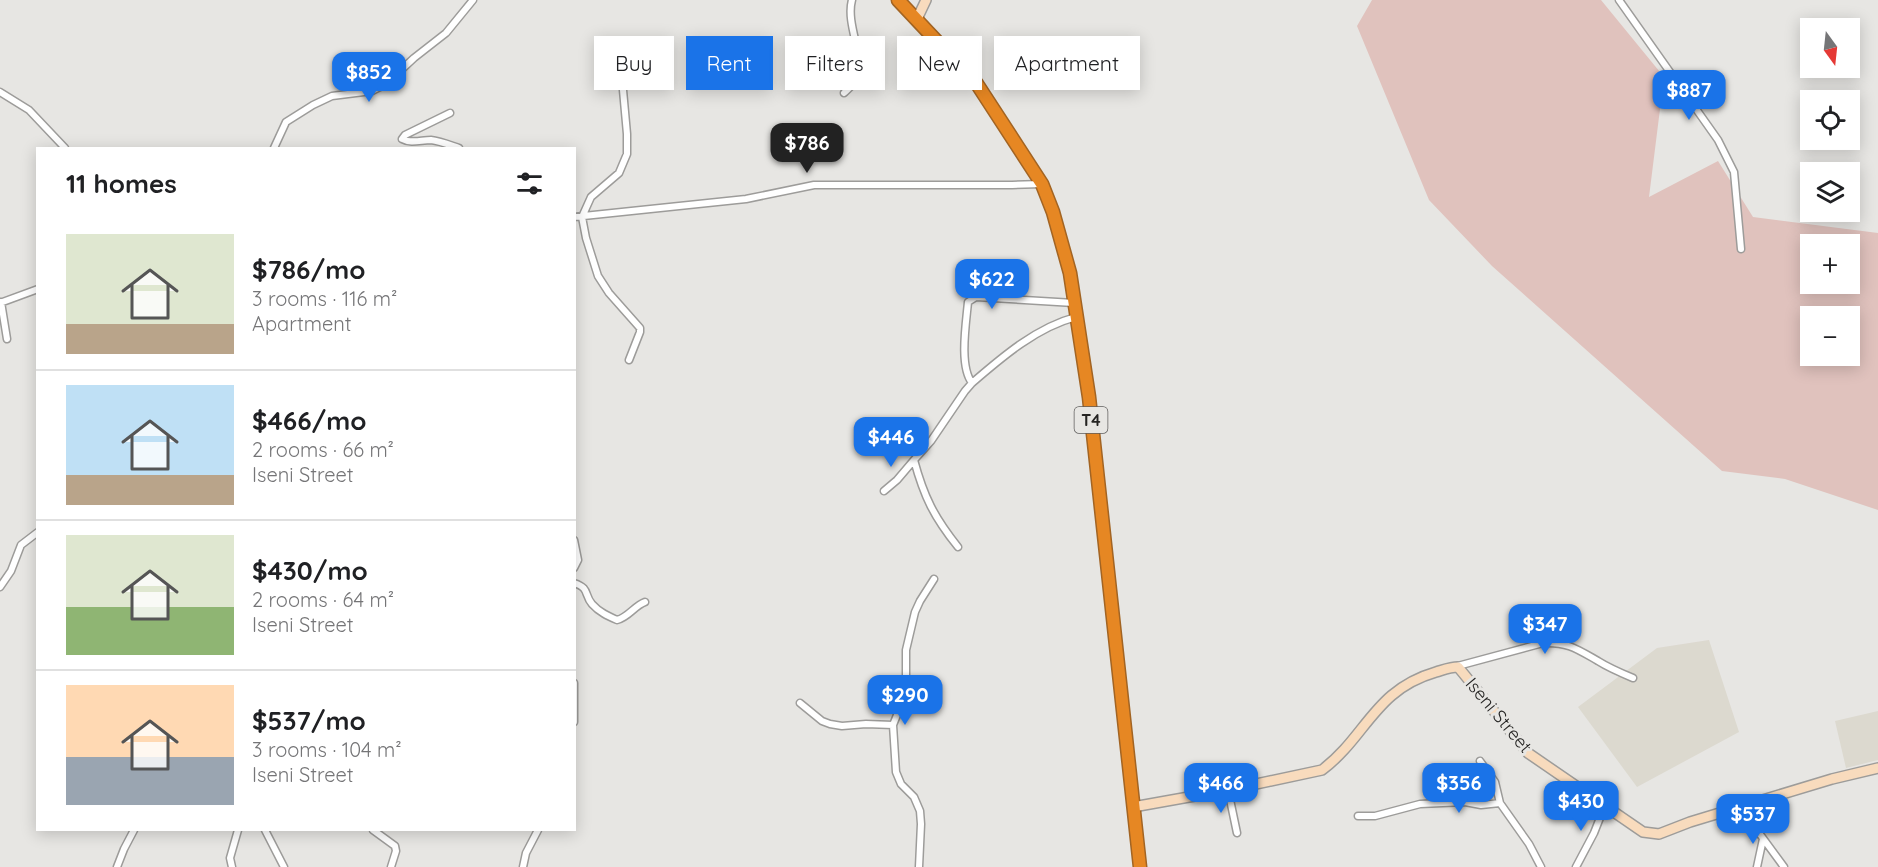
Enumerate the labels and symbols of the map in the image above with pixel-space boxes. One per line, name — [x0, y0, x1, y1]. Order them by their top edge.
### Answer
north arrow — [1800, 18, 1860, 78]
pin: $852 — [333, 52, 405, 103]
pin: $887 — [1653, 70, 1725, 121]
pin: $786 — [771, 123, 843, 174]
pin: $622 — [956, 259, 1028, 310]
road number: T4 — [1074, 407, 1108, 433]
pin: $446 — [855, 417, 927, 468]
pin: $347 — [1509, 604, 1581, 655]
street label: Iseni Street — [1461, 673, 1537, 757]
pin: $290 — [869, 675, 941, 726]
pin: $466 — [1185, 763, 1257, 814]
pin: $356 — [1423, 763, 1495, 814]
pin: $430 — [1545, 781, 1617, 832]
pin: $537 — [1717, 794, 1789, 845]

